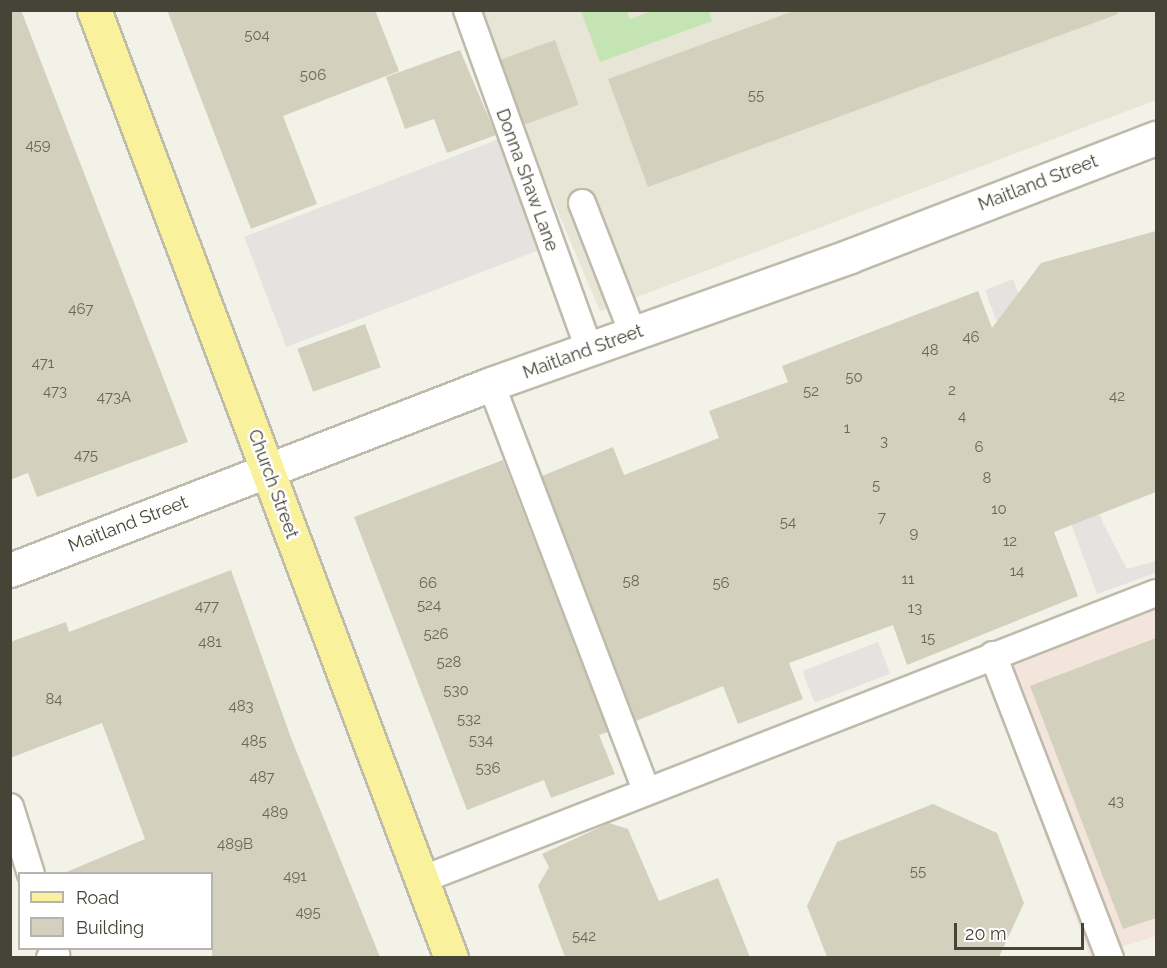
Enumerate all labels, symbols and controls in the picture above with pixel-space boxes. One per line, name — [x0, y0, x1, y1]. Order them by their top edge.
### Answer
house number: 504 — [244, 27, 270, 45]
house number: 506 — [300, 67, 326, 85]
house number: 55 — [748, 87, 764, 105]
street label: Donna Shaw Lane — [491, 106, 563, 254]
house number: 459 — [25, 137, 51, 155]
street label: Maitland Street — [975, 150, 1101, 216]
house number: 467 — [68, 301, 94, 319]
street label: Maitland Street — [520, 320, 646, 384]
house number: 46 — [962, 329, 980, 347]
house number: 48 — [921, 342, 939, 360]
house number: 471 — [32, 355, 54, 373]
house number: 50 — [845, 369, 863, 387]
house number: 2 — [948, 382, 956, 400]
house number: 473 — [43, 383, 67, 401]
house number: 52 — [803, 383, 819, 401]
house number: 42 — [1109, 388, 1125, 406]
house number: 473A — [97, 389, 131, 407]
house number: 4 — [958, 408, 966, 426]
house number: 1 — [844, 420, 850, 438]
street label: Church Street — [243, 427, 303, 541]
house number: 3 — [880, 433, 888, 451]
house number: 6 — [974, 439, 984, 457]
house number: 475 — [74, 447, 98, 465]
house number: 8 — [983, 470, 991, 488]
house number: 5 — [872, 477, 880, 495]
street label: Maitland Street — [65, 491, 191, 557]
house number: 10 — [991, 501, 1007, 519]
house number: 7 — [878, 509, 886, 527]
house number: 54 — [780, 514, 796, 532]
house number: 9 — [910, 525, 918, 543]
house number: 12 — [1003, 533, 1017, 551]
house number: 14 — [1010, 563, 1024, 581]
house number: 11 — [902, 571, 914, 589]
house number: 58 — [622, 573, 640, 591]
house number: 66 — [419, 575, 437, 593]
house number: 56 — [712, 575, 730, 593]
house number: 524 — [417, 597, 441, 615]
house number: 477 — [195, 598, 219, 616]
house number: 13 — [908, 600, 922, 618]
house number: 526 — [423, 626, 449, 644]
house number: 15 — [921, 630, 935, 648]
house number: 481 — [198, 634, 222, 652]
house number: 528 — [437, 654, 461, 672]
house number: 530 — [443, 682, 469, 700]
house number: 84 — [45, 691, 63, 709]
house number: 483 — [228, 698, 254, 716]
house number: 532 — [457, 711, 481, 729]
house number: 534 — [469, 732, 493, 750]
house number: 485 — [241, 733, 267, 751]
house number: 536 — [475, 760, 501, 778]
house number: 487 — [249, 769, 275, 787]
house number: 43 — [1108, 793, 1124, 811]
house number: 489 — [262, 804, 288, 822]
house number: 489B — [217, 836, 253, 854]
house number: 55 — [910, 863, 926, 881]
house number: 491 — [283, 868, 307, 886]
legend — [18, 872, 213, 950]
text: Road — [76, 887, 119, 908]
house number: 495 — [295, 904, 321, 922]
scale bar — [957, 911, 1088, 949]
text: Building — [76, 917, 144, 938]
text: 20 m — [965, 923, 1007, 944]
house number: 542 — [572, 928, 596, 946]

